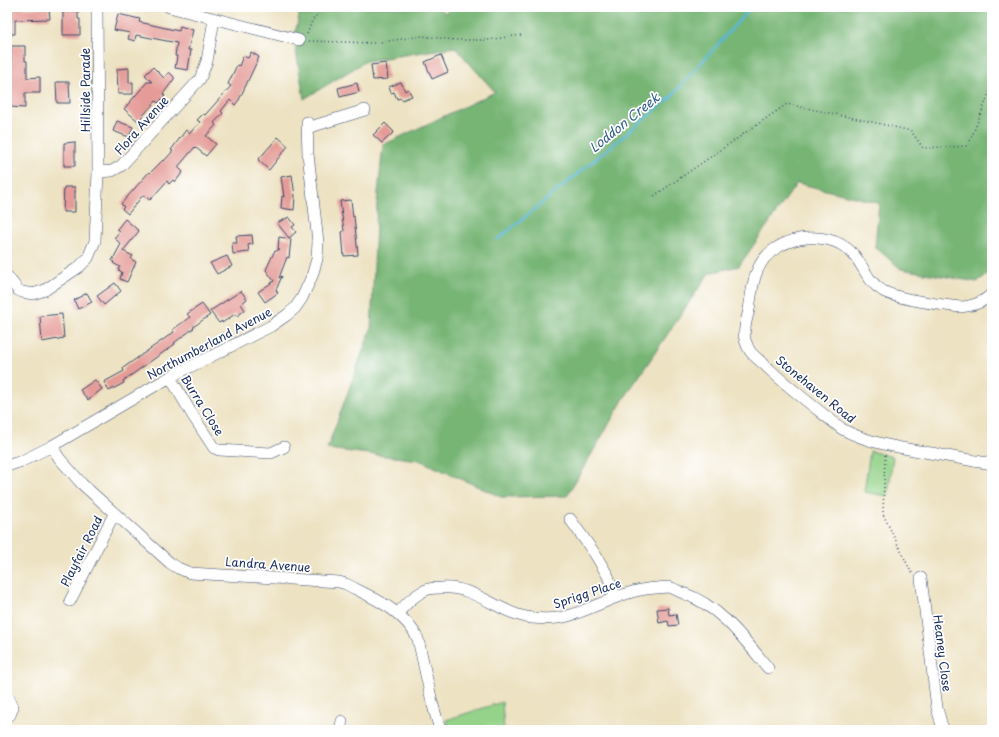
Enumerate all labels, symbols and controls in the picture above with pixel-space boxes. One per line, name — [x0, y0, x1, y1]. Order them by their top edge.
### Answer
street label: Hillside Parade — [76, 48, 94, 132]
water label: Loddon Creek — [585, 87, 664, 156]
street label: Flora Avenue — [110, 91, 173, 159]
street label: Northumberland Avenue — [143, 302, 275, 384]
street label: Stonehaven Road — [772, 351, 860, 427]
street label: Burra Close — [177, 371, 229, 439]
street label: Playfair Road — [55, 512, 107, 590]
street label: Landra Avenue — [225, 552, 312, 576]
street label: Sprigg Place — [551, 574, 623, 612]
street label: Heaney Close — [929, 614, 957, 692]

